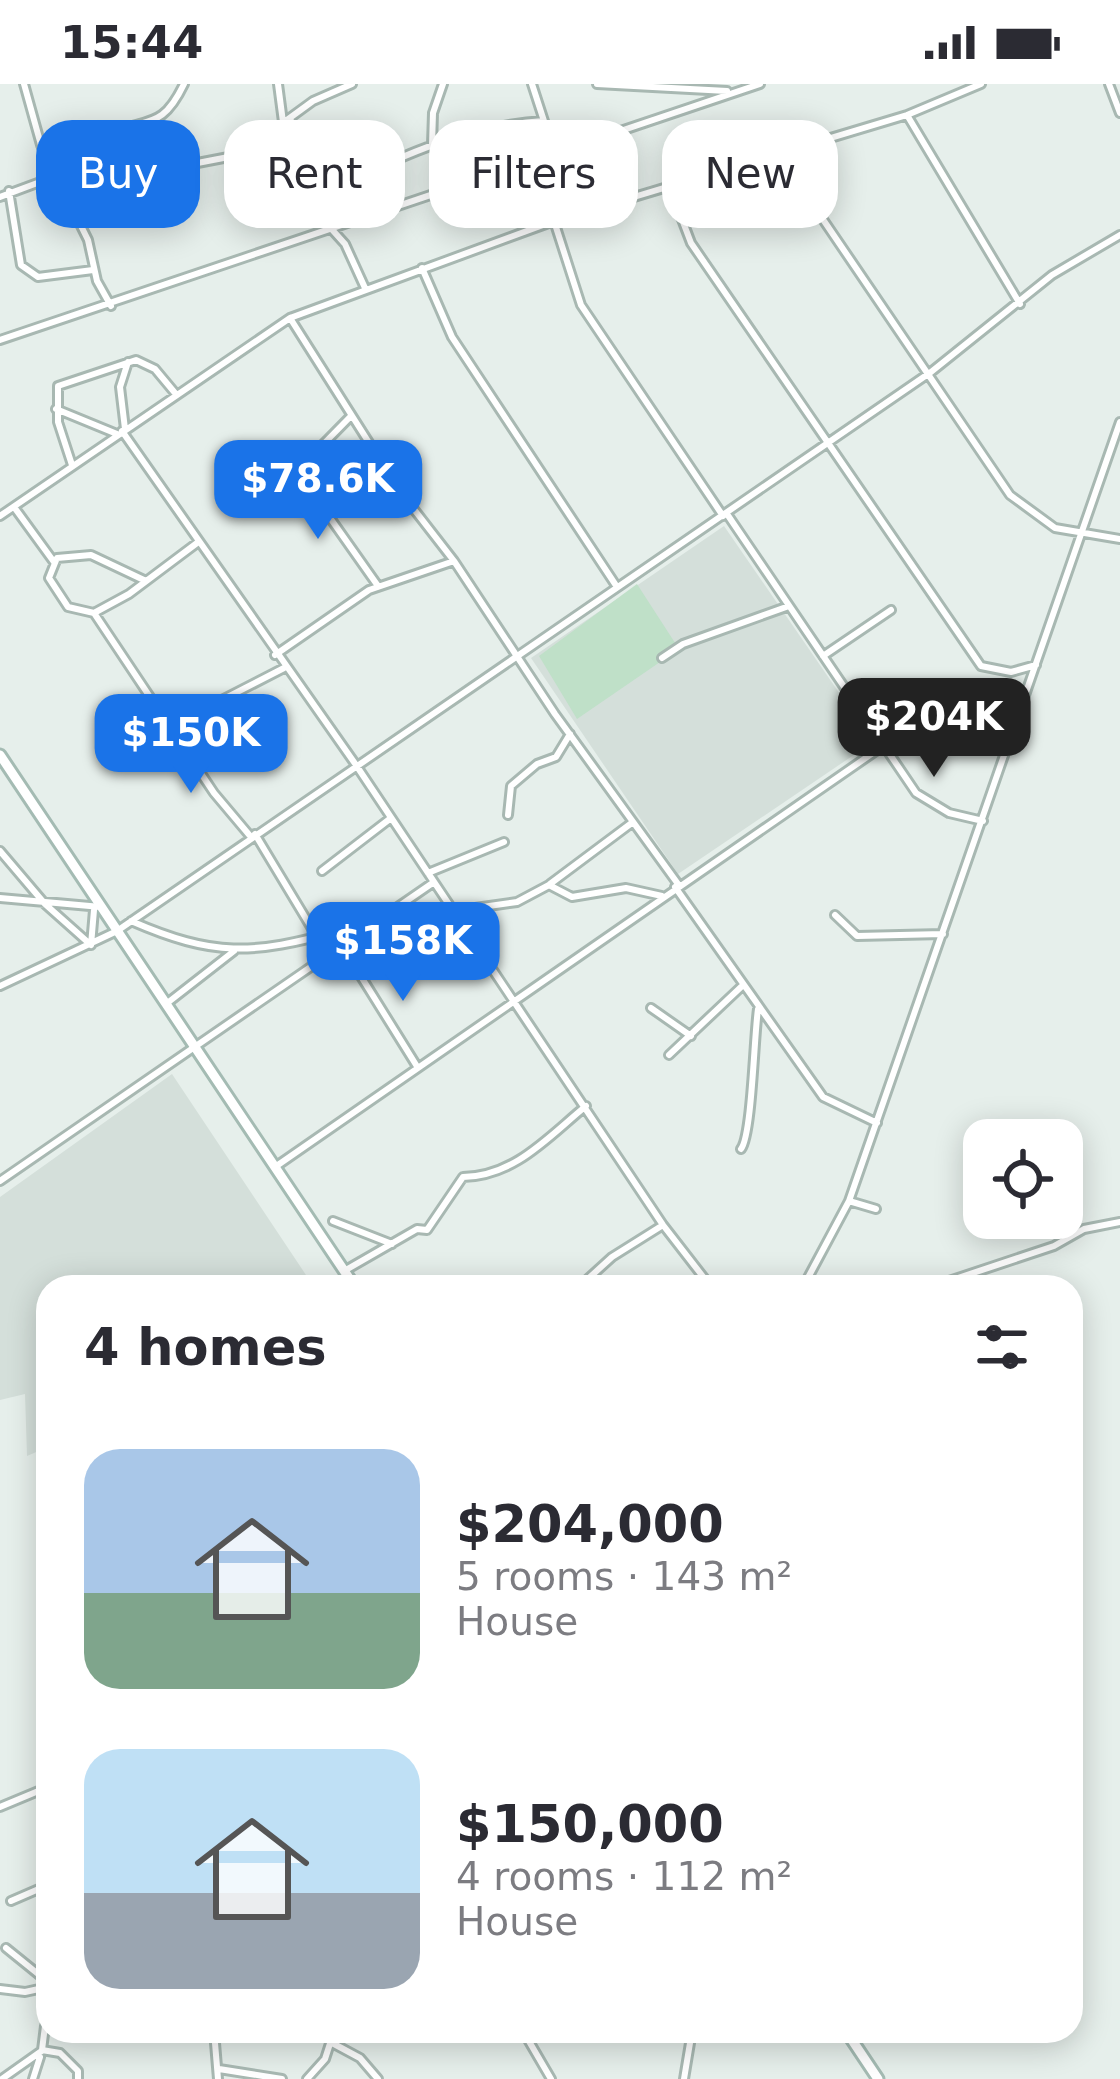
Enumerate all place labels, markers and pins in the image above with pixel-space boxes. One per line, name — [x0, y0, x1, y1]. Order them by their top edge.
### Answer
pin: $78.6K — [220, 440, 416, 542]
pin: $204K — [850, 678, 1018, 780]
pin: $150K — [107, 694, 275, 796]
pin: $158K — [319, 902, 487, 1004]

